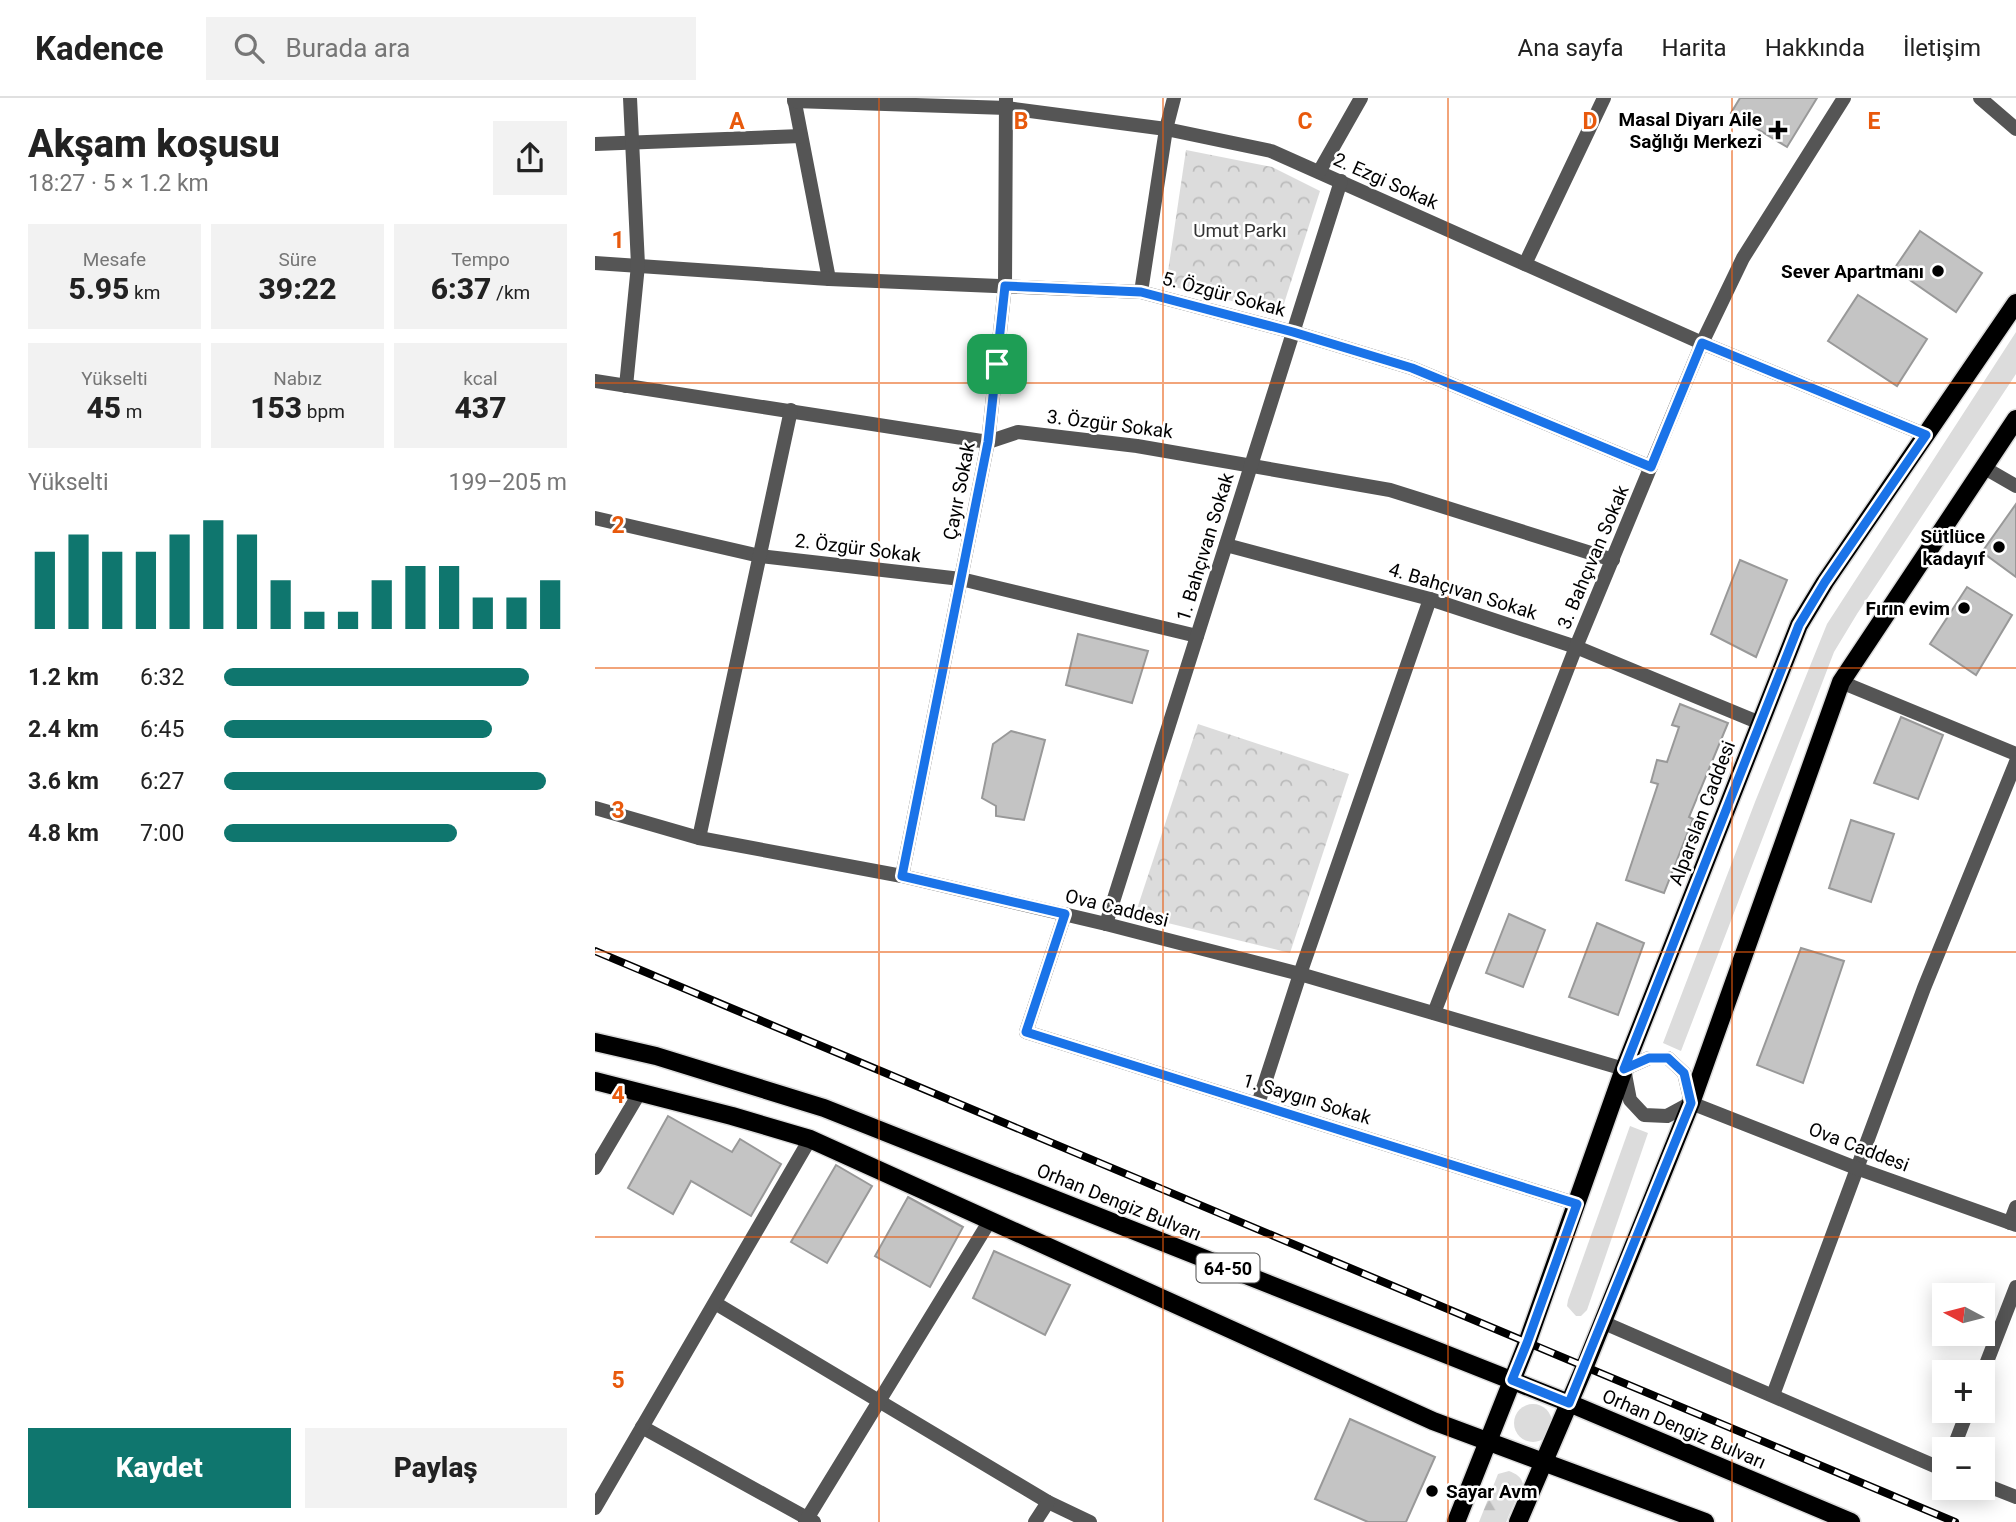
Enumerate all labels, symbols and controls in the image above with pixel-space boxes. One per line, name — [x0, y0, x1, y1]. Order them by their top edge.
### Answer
search box — [206, 17, 696, 80]
text: Kadence — [35, 29, 164, 68]
icon: search — [230, 29, 268, 67]
text: Burada ara — [286, 33, 410, 63]
text: Ana sayfa — [1518, 34, 1624, 62]
text: Harita — [1662, 34, 1727, 62]
text: Hakkında — [1765, 34, 1865, 62]
text: İletişim — [1903, 34, 1981, 62]
text: A — [729, 108, 745, 135]
text: B — [1014, 108, 1028, 135]
text: C — [1297, 108, 1313, 135]
text: D — [1583, 108, 1597, 135]
place label: Masal Diyarı Aile Sağlığı Merkezi — [1619, 108, 1762, 153]
text: E — [1868, 108, 1881, 135]
marker: Masal Diyarı Aile Sağlığı Merkezi — [1768, 120, 1788, 140]
button: share — [493, 121, 567, 195]
text: Akşam koşusu — [28, 122, 280, 166]
street label: 2. Ezgi Sokak — [1330, 148, 1442, 214]
text: 18:27 · 5 × 1.2 km — [28, 170, 209, 197]
park label: Umut Parkı — [1193, 219, 1287, 242]
text: 1 — [611, 227, 625, 254]
text: Mesafe — [83, 248, 146, 271]
text: Süre — [278, 248, 317, 271]
text: Tempo — [451, 248, 510, 271]
place label: Sever Apartmanı — [1781, 260, 1924, 283]
marker: Sever Apartmanı — [1930, 263, 1946, 279]
street label: 5. Özgür Sokak — [1160, 266, 1289, 322]
text: 5.95 — [69, 271, 129, 306]
text: 39:22 — [259, 271, 336, 306]
text: 6:37 — [431, 271, 491, 306]
text: km — [129, 281, 160, 304]
text: /km — [491, 281, 530, 304]
pin — [967, 334, 1027, 394]
icon: arrive — [978, 345, 1016, 383]
text: Yükselti — [81, 367, 148, 390]
text: Nabız — [273, 367, 322, 390]
text: kcal — [463, 367, 498, 390]
text: 45 — [87, 390, 121, 425]
text: 153 — [250, 390, 302, 425]
text: 437 — [455, 390, 506, 425]
text: m — [121, 400, 142, 423]
text: bpm — [302, 400, 345, 423]
street label: 3. Özgür Sokak — [1046, 405, 1175, 443]
street label: Çayır Sokak — [938, 440, 980, 542]
text: Yükselti — [28, 469, 109, 496]
text: 199–205 m — [448, 469, 567, 496]
street label: 1. Bahçıvan Sokak — [1171, 470, 1239, 624]
street label: 3. Bahçıvan Sokak — [1552, 481, 1634, 632]
text: 2 — [611, 512, 625, 539]
place label: Sütlüce kadayıf — [1920, 525, 1985, 570]
street label: 2. Özgür Sokak — [794, 529, 923, 567]
marker: Sütlüce kadayıf — [1991, 539, 2007, 555]
street label: 4. Bahçıvan Sokak — [1386, 557, 1540, 625]
place label: Fırın evim — [1866, 597, 1950, 620]
marker: Fırın evim — [1956, 600, 1972, 616]
text: 1.2 km — [28, 664, 99, 691]
text: 6:32 — [140, 664, 184, 691]
text: 2.4 km — [28, 716, 99, 743]
text: 6:45 — [140, 716, 184, 743]
street label: Alparslan Caddesi — [1664, 737, 1740, 889]
text: 3.6 km — [28, 768, 99, 795]
text: 6:27 — [140, 768, 184, 795]
text: 3 — [611, 797, 625, 824]
text: 4.8 km — [28, 820, 99, 847]
text: 7:00 — [140, 820, 184, 847]
street label: Ova Caddesi — [1063, 884, 1171, 932]
street label: 1. Saygın Sokak — [1240, 1069, 1374, 1130]
text: 4 — [611, 1082, 625, 1109]
street label: Ova Caddesi — [1805, 1117, 1913, 1177]
street label: Orhan Dengiz Bulvarı — [1033, 1158, 1205, 1246]
road number: 64-50 — [1197, 1254, 1259, 1282]
north arrow — [1932, 1283, 1995, 1346]
map controls — [1932, 1283, 1995, 1500]
button: + — [1932, 1360, 1995, 1423]
text: 5 — [611, 1367, 625, 1394]
street label: Orhan Dengiz Bulvarı — [1599, 1384, 1769, 1474]
button: Kaydet — [28, 1428, 291, 1508]
button: Paylaş — [305, 1428, 567, 1508]
button: − — [1932, 1437, 1995, 1500]
place label: Sayar Avm — [1446, 1480, 1537, 1503]
marker: Sayar Avm — [1424, 1483, 1440, 1499]

